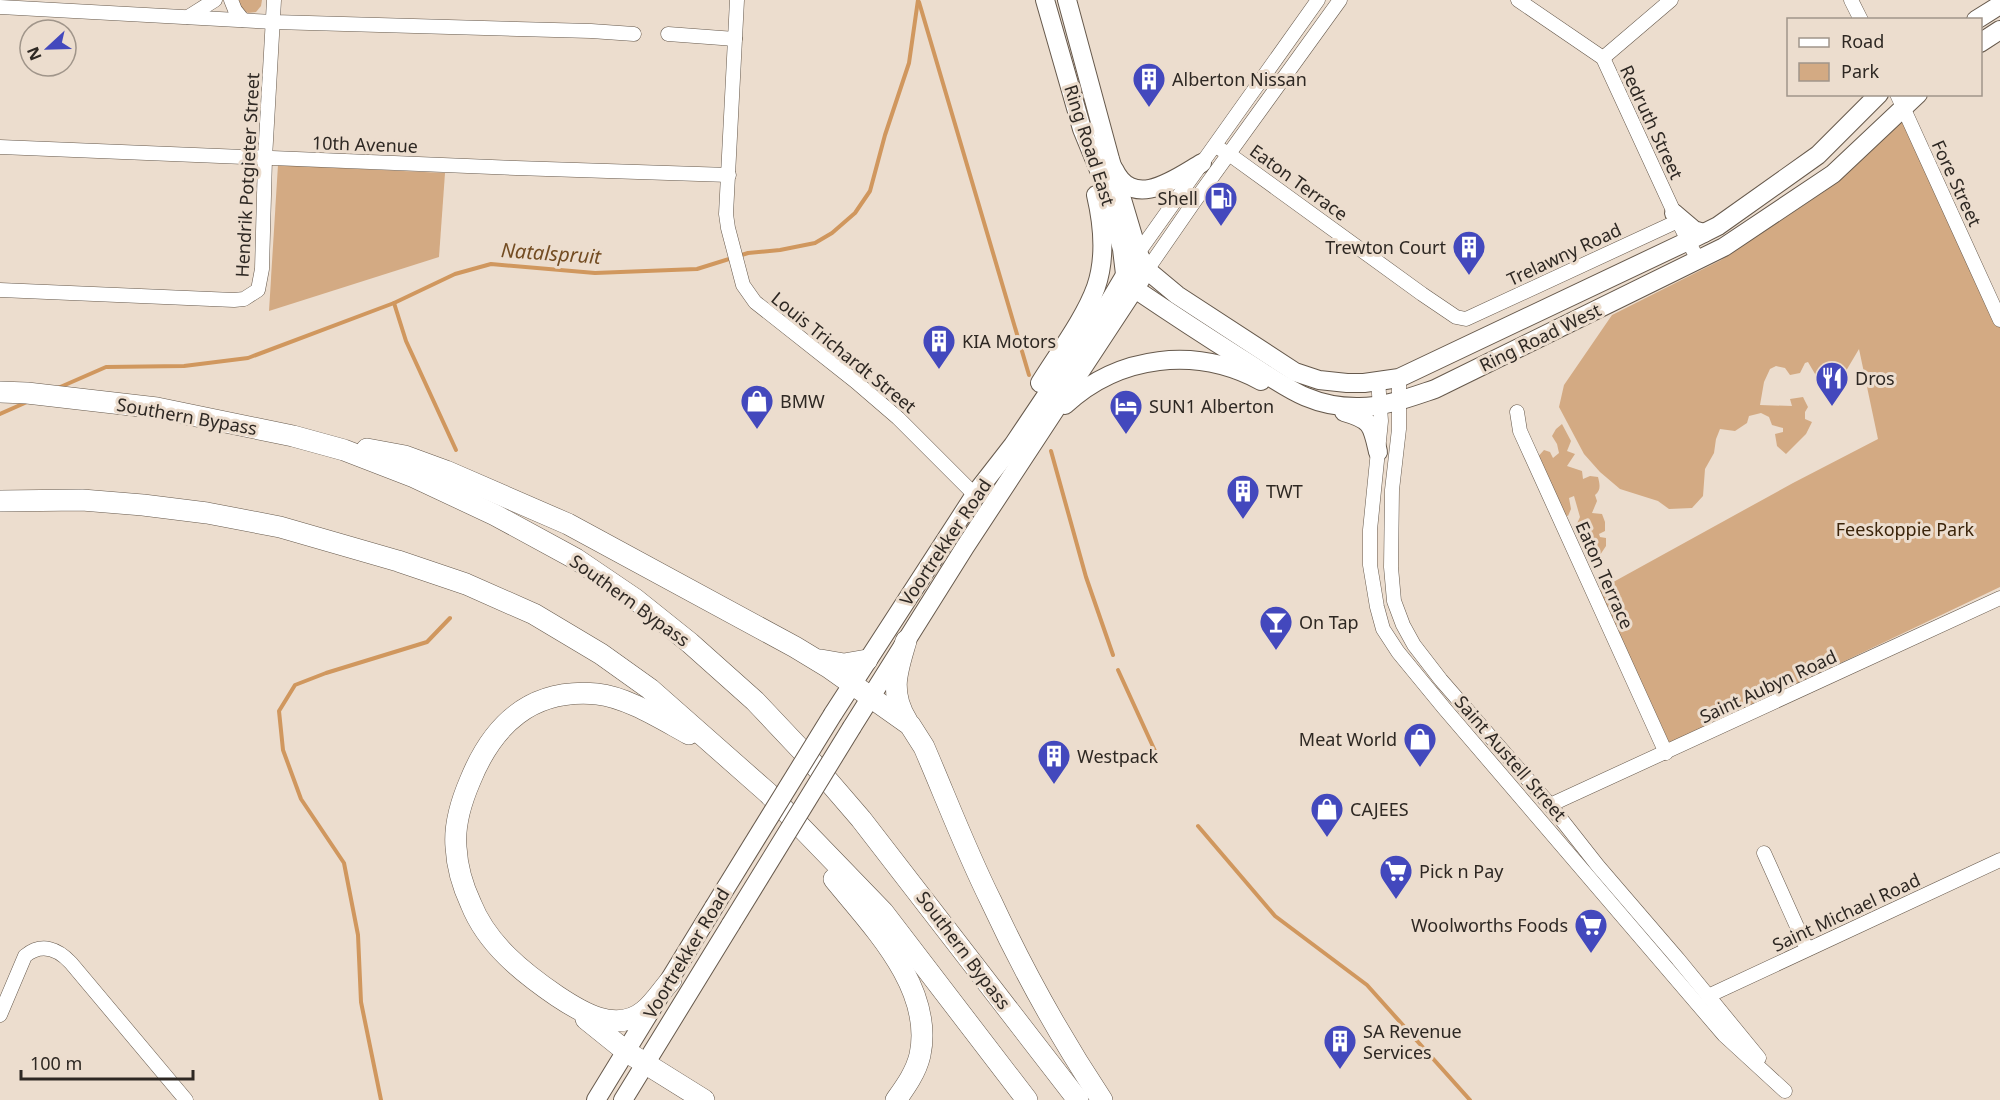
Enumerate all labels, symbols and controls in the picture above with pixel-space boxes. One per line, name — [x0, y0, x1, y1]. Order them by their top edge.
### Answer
north arrow — [18, 18, 78, 78]
legend — [1787, 18, 1982, 96]
text: Road — [1841, 29, 1884, 53]
text: N — [21, 43, 47, 64]
text: Park — [1841, 59, 1879, 83]
building icon: Alberton Nissan — [1131, 61, 1167, 108]
street label: Redruth Street — [1615, 61, 1689, 183]
place label: Alberton Nissan — [1172, 67, 1307, 91]
street label: Hendrik Potgieter Street — [230, 71, 264, 278]
street label: Ring Road East — [1059, 81, 1121, 209]
street label: 10th Avenue — [312, 130, 418, 158]
street label: Fore Street — [1927, 136, 1988, 230]
street label: Eaton Terrace — [1245, 138, 1353, 226]
fuel station icon: Shell — [1203, 180, 1239, 227]
place label: Shell — [1158, 186, 1198, 210]
street label: Trelawny Road — [1503, 217, 1625, 291]
building icon: Trewton Court — [1451, 229, 1487, 276]
place label: Trewton Court — [1325, 235, 1446, 259]
water label: Natalspruit — [500, 236, 603, 270]
street label: Louis Trichardt Street — [766, 286, 922, 418]
street label: Ring Road West — [1475, 297, 1605, 377]
building icon: KIA Motors — [921, 323, 957, 370]
place label: KIA Motors — [962, 329, 1056, 353]
restaurant icon: Dros — [1814, 360, 1850, 407]
place label: Dros — [1855, 366, 1895, 390]
shop icon: BMW — [739, 383, 775, 430]
hotel icon: SUN1 Alberton — [1108, 388, 1144, 435]
place label: BMW — [780, 389, 825, 413]
street label: Southern Bypass — [115, 392, 259, 440]
place label: SUN1 Alberton — [1149, 394, 1274, 418]
building icon: TWT — [1225, 473, 1261, 520]
street label: Voortrekker Road — [894, 474, 996, 610]
place label: TWT — [1266, 479, 1303, 503]
street label: Eaton Terrace — [1571, 517, 1639, 633]
park label: Feeskoppie Park — [1836, 517, 1975, 541]
street label: Southern Bypass — [565, 548, 695, 652]
bar icon: On Tap — [1258, 604, 1294, 651]
place label: On Tap — [1299, 610, 1359, 634]
street label: Saint Aubyn Road — [1696, 644, 1840, 728]
street label: Saint Austell Street — [1450, 690, 1573, 826]
shop icon: Meat World — [1402, 721, 1438, 768]
place label: Meat World — [1299, 727, 1397, 751]
building icon: Westpack — [1036, 738, 1072, 785]
place label: Westpack — [1077, 744, 1158, 768]
shop icon: CAJEES — [1309, 791, 1345, 838]
place label: CAJEES — [1350, 797, 1409, 821]
supermarket icon: Pick n Pay — [1378, 853, 1414, 900]
place label: Pick n Pay — [1419, 859, 1504, 883]
street label: Saint Michael Road — [1768, 867, 1924, 957]
street label: Voortrekker Road — [638, 883, 734, 1023]
street label: Southern Bypass — [912, 886, 1016, 1014]
supermarket icon: Woolworths Foods — [1573, 907, 1609, 954]
place label: Woolworths Foods — [1411, 913, 1568, 937]
place label: SA Revenue Services — [1363, 1019, 1462, 1064]
building icon: SA Revenue Services — [1322, 1023, 1358, 1070]
scale bar — [21, 1043, 194, 1081]
text: 100 m — [30, 1051, 82, 1075]

